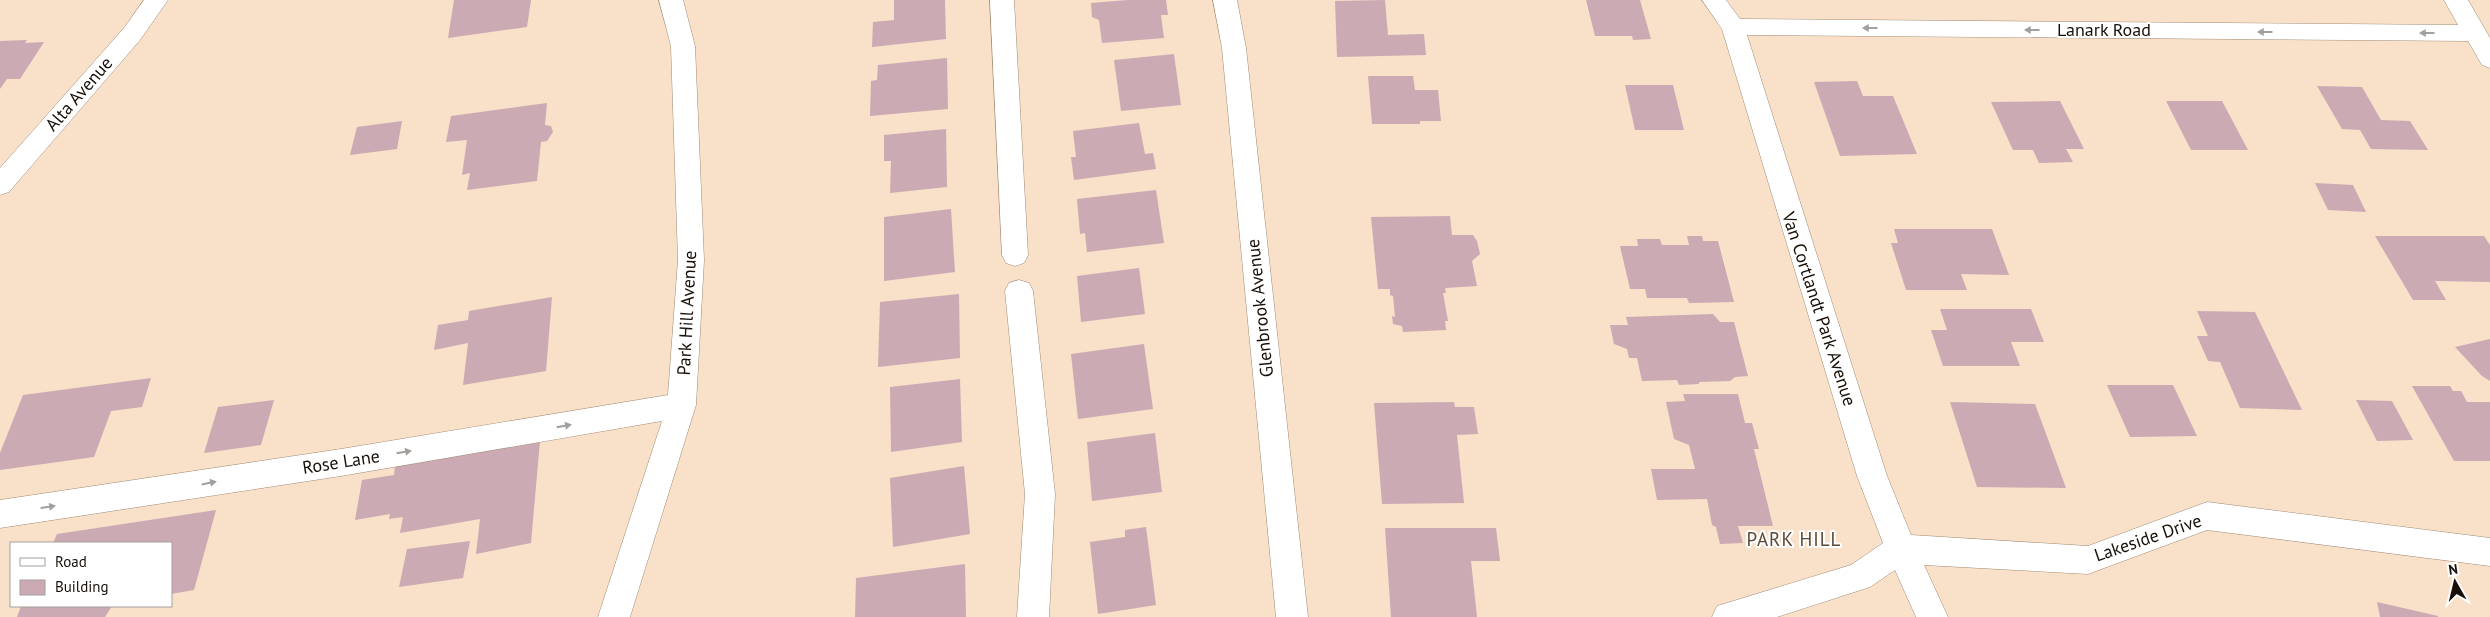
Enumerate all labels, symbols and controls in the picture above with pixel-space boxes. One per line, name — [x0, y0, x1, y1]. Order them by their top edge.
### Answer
street label: Lanark Road — [2057, 18, 2151, 41]
one-way arrow — [1861, 24, 1877, 32]
one-way arrow — [2024, 26, 2040, 34]
one-way arrow — [2256, 28, 2272, 36]
one-way arrow — [2419, 29, 2435, 37]
street label: Alta Avenue — [40, 52, 117, 136]
street label: Van Cortlandt Park Avenue — [1777, 208, 1862, 409]
street label: Glenbrook Avenue — [1241, 238, 1278, 378]
street label: Park Hill Avenue — [672, 250, 701, 376]
one-way arrow — [557, 421, 573, 429]
street label: Rose Lane — [301, 444, 381, 479]
one-way arrow — [396, 448, 412, 456]
one-way arrow — [201, 479, 217, 487]
one-way arrow — [41, 503, 57, 511]
street label: Lakeside Drive — [2091, 508, 2204, 567]
district label: PARK HILL — [1747, 527, 1841, 551]
legend — [10, 542, 172, 607]
text: Road — [55, 552, 87, 571]
north arrow — [2430, 557, 2480, 607]
text: N — [2447, 560, 2459, 579]
text: Building — [55, 577, 109, 596]

